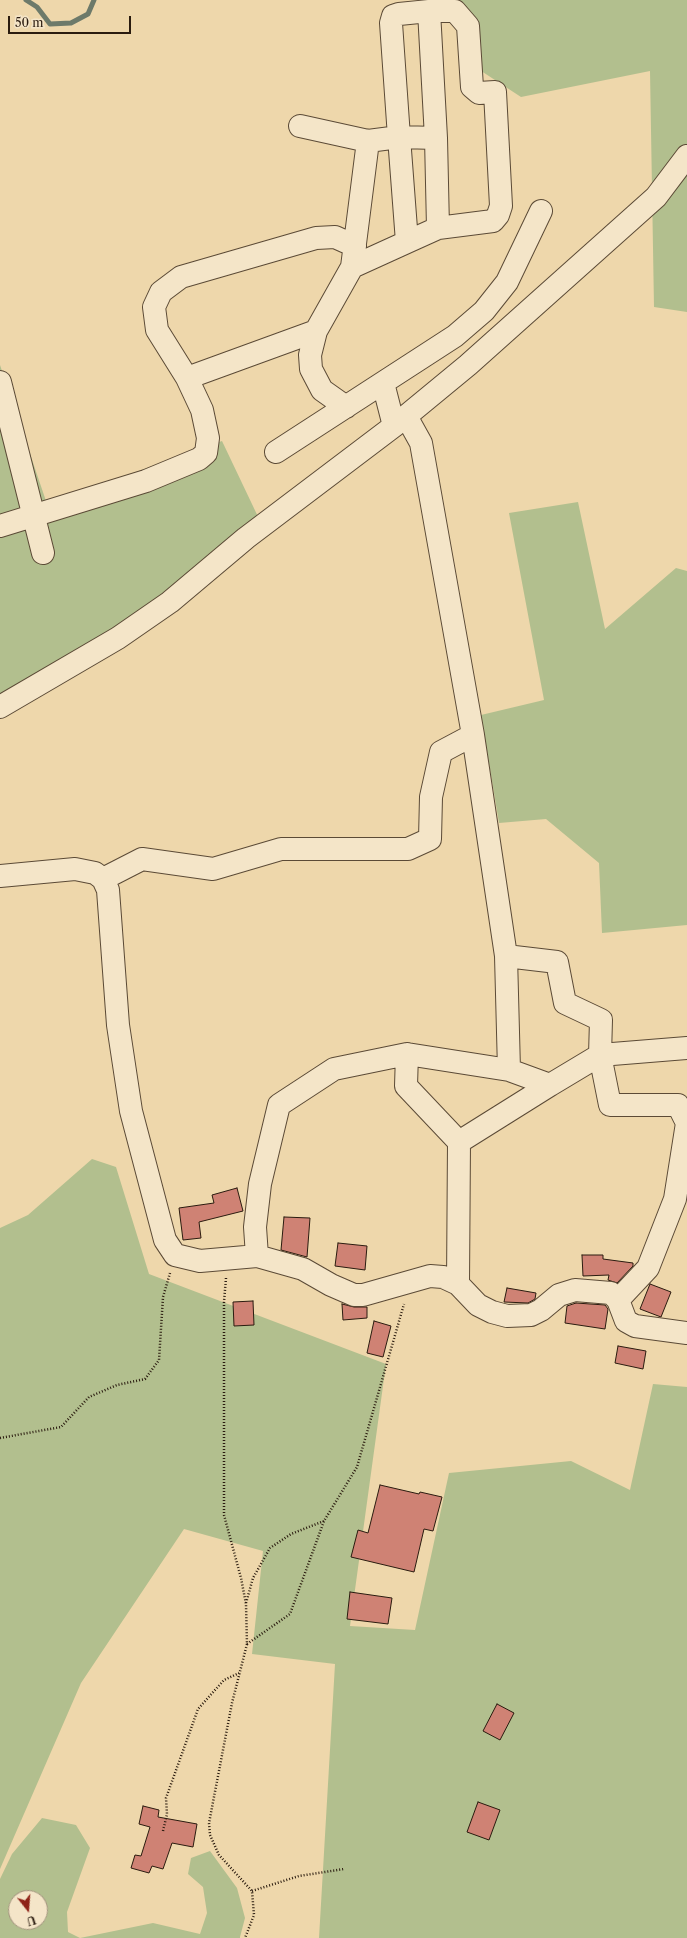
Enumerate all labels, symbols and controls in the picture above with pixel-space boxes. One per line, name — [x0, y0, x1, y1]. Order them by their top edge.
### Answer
scale bar — [10, 8, 133, 34]
text: 50 m — [15, 15, 44, 30]
north arrow — [8, 1890, 48, 1930]
text: U — [25, 1913, 38, 1929]

